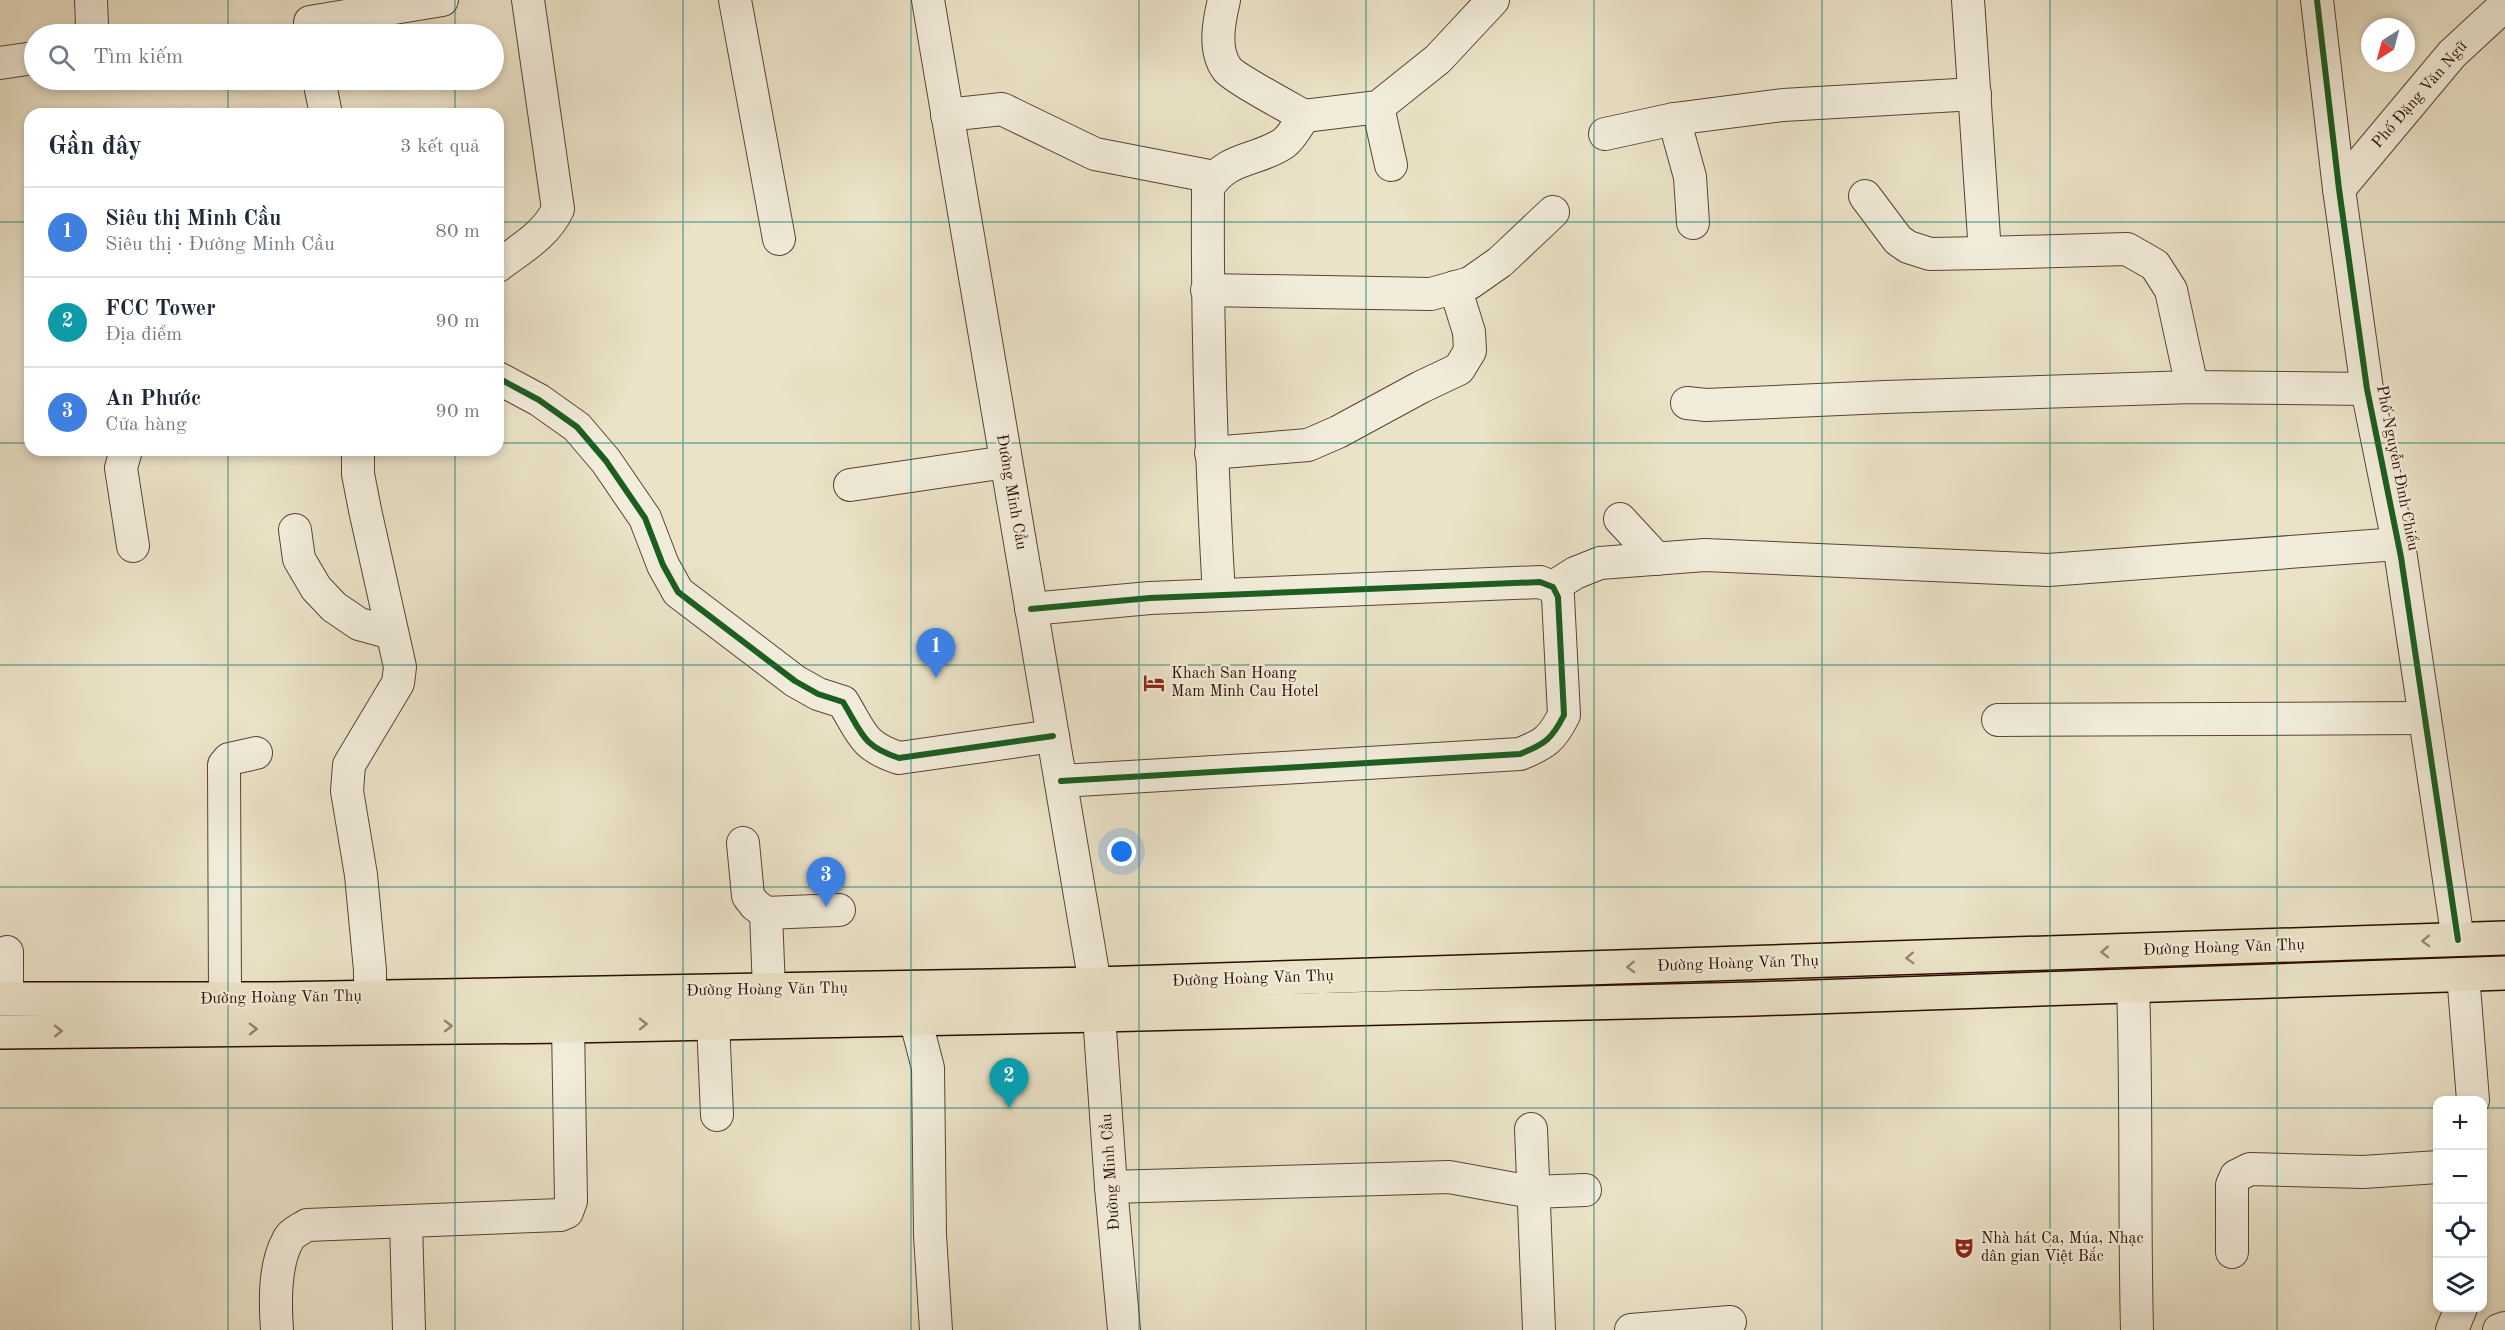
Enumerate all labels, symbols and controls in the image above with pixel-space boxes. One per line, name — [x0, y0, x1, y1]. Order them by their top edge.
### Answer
north arrow — [2361, 18, 2415, 72]
search box — [24, 24, 504, 90]
street label: Phố Đặng Văn Ngữ — [2368, 37, 2471, 152]
icon: search — [45, 41, 78, 74]
text: Tìm kiếm — [93, 46, 183, 68]
text: Gần đây — [48, 134, 142, 160]
text: 3 kết quả — [400, 137, 480, 157]
text: Siêu thị Minh Cầu — [105, 208, 281, 230]
text: 1 — [62, 222, 73, 242]
text: 80 m — [435, 222, 480, 242]
text: Siêu thị · Đường Minh Cầu — [105, 235, 335, 255]
text: FCC Tower — [105, 298, 216, 320]
text: 2 — [62, 312, 73, 332]
text: 90 m — [435, 312, 480, 332]
text: Địa điểm — [105, 325, 182, 345]
street label: Phố Nguyễn Đình Chiểu — [2373, 383, 2424, 553]
text: An Phước — [105, 388, 201, 410]
text: 3 — [62, 402, 73, 422]
text: 90 m — [435, 402, 480, 422]
text: Cửa hàng — [105, 415, 187, 435]
street label: Đường Minh Cầu — [993, 432, 1032, 552]
pin: 1 — [916, 628, 956, 678]
place label: Khach San Hoang Mam Minh Cau Hotel — [1171, 666, 1319, 700]
hotel icon: Khach San Hoang Mam Minh Cau Hotel — [1142, 671, 1166, 695]
your location — [1107, 837, 1136, 866]
pin: 3 — [806, 858, 846, 907]
one-way arrow — [2421, 935, 2430, 947]
street label: Đường Hoàng Văn Thụ — [2143, 937, 2306, 959]
one-way arrow — [2100, 945, 2109, 958]
one-way arrow — [1905, 952, 1914, 964]
street label: Đường Hoàng Văn Thụ — [1657, 953, 1820, 975]
one-way arrow — [1626, 961, 1635, 973]
street label: Đường Hoàng Văn Thụ — [1172, 968, 1335, 990]
street label: Đường Hoàng Văn Thụ — [686, 981, 849, 999]
street label: Đường Hoàng Văn Thụ — [200, 989, 363, 1007]
one-way arrow — [639, 1018, 648, 1030]
one-way arrow — [444, 1020, 453, 1032]
one-way arrow — [249, 1022, 258, 1035]
one-way arrow — [54, 1025, 63, 1037]
pin: 2 — [990, 1058, 1028, 1108]
map controls — [2433, 1096, 2487, 1312]
button: + — [2433, 1096, 2487, 1150]
street label: Đường Minh Cầu — [1096, 1113, 1123, 1231]
button: − — [2433, 1150, 2487, 1204]
button: locate — [2433, 1204, 2487, 1258]
place label: Nhà hát Ca, Múa, Nhạc dân gian Việt Bắc — [1981, 1231, 2143, 1265]
theatre icon: Nhà hát Ca, Múa, Nhạc dân gian Việt Bắc — [1952, 1236, 1976, 1260]
button: layers — [2433, 1258, 2487, 1312]

